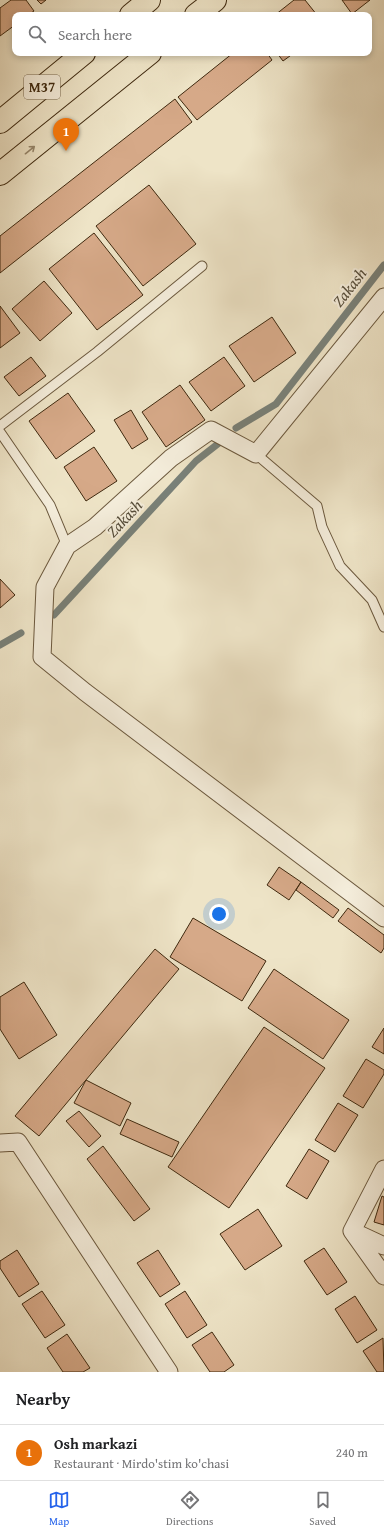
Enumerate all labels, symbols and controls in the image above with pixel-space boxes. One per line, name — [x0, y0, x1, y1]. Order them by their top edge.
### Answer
search box — [12, 12, 372, 56]
icon: search — [26, 23, 48, 45]
text: Search here — [58, 24, 132, 45]
road number: M37 — [24, 75, 60, 99]
pin: 1 — [53, 118, 79, 151]
one-way arrow — [25, 145, 36, 154]
water label: Zakash — [326, 262, 372, 312]
water label: Zakash — [100, 494, 148, 542]
your location — [209, 904, 229, 924]
text: Nearby — [16, 1386, 70, 1411]
text: Osh markazi — [54, 1433, 138, 1454]
text: 1 — [26, 1443, 32, 1462]
text: 240 m — [336, 1443, 368, 1462]
text: Restaurant · Mirdo'stim ko'chasi — [54, 1454, 229, 1473]
tab: Map — [48, 1489, 70, 1529]
tab: Directions — [166, 1489, 213, 1529]
tab: Saved — [309, 1489, 336, 1529]

